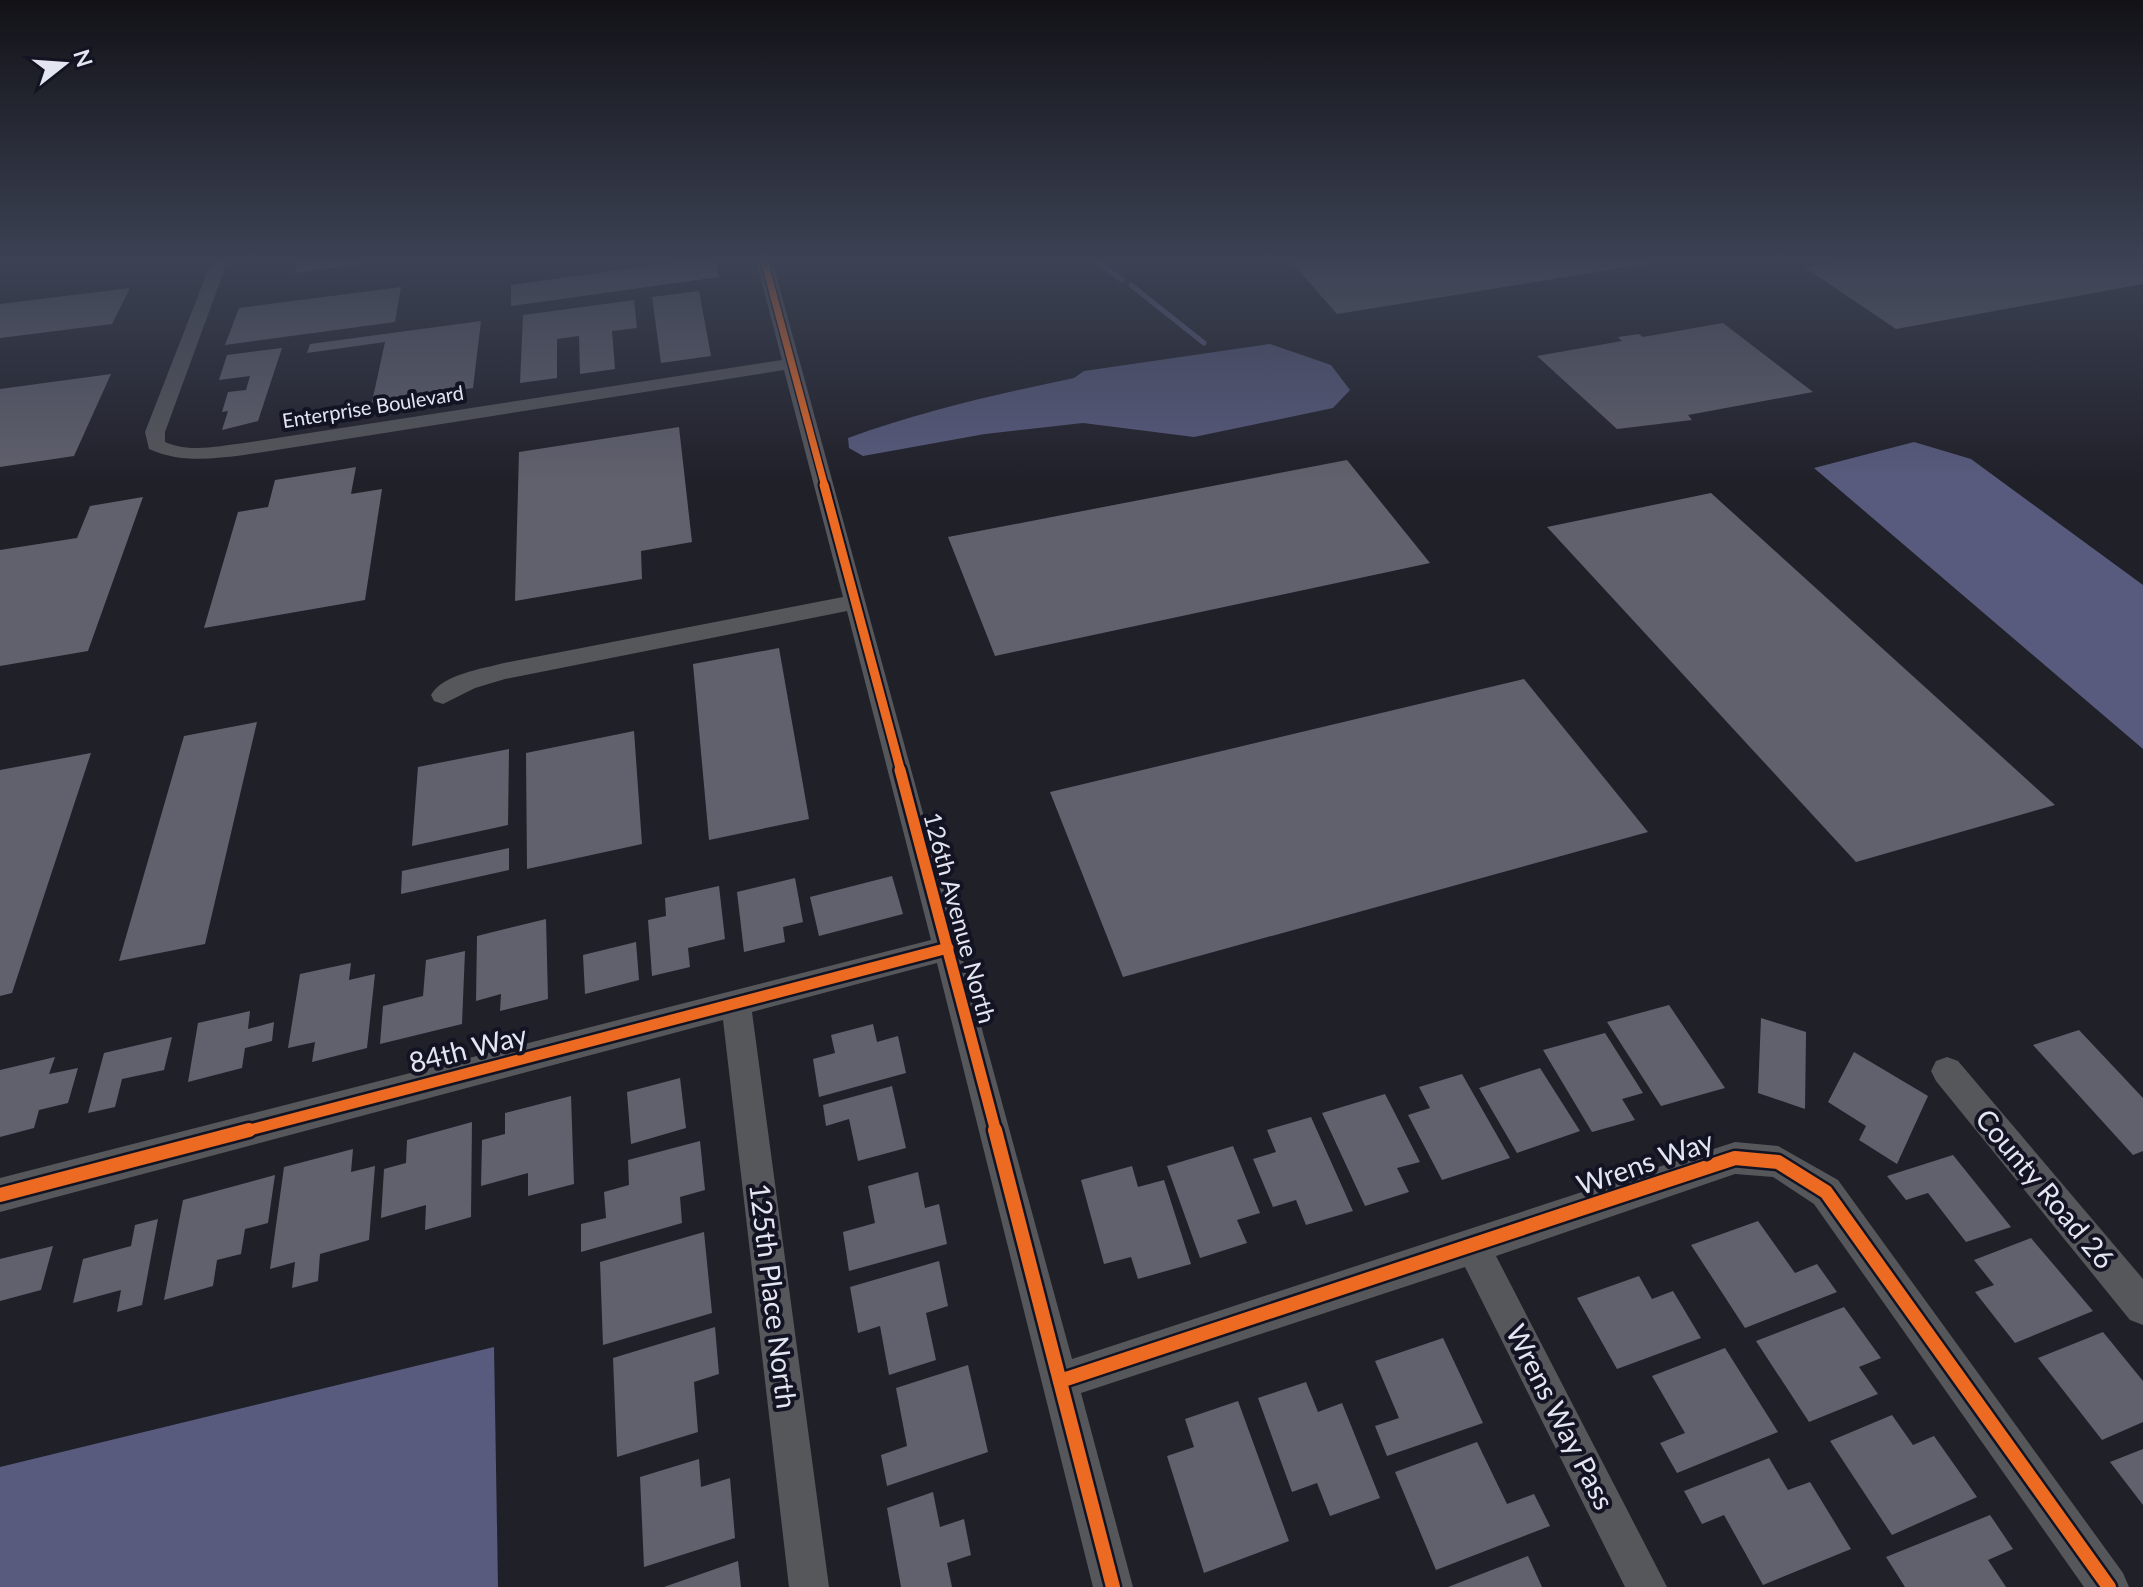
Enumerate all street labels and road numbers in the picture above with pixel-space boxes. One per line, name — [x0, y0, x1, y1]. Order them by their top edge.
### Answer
street label: Enterprise Boulevard — [280, 380, 465, 432]
street label: 126th Avenue North — [918, 809, 1003, 1026]
street label: 84th Way — [405, 1017, 531, 1079]
street label: County Road 26 — [1969, 1102, 2122, 1275]
street label: Wrens Way — [1572, 1123, 1718, 1201]
street label: 125th Place North — [743, 1181, 805, 1410]
street label: Wrens Way Pass — [1500, 1318, 1622, 1515]

